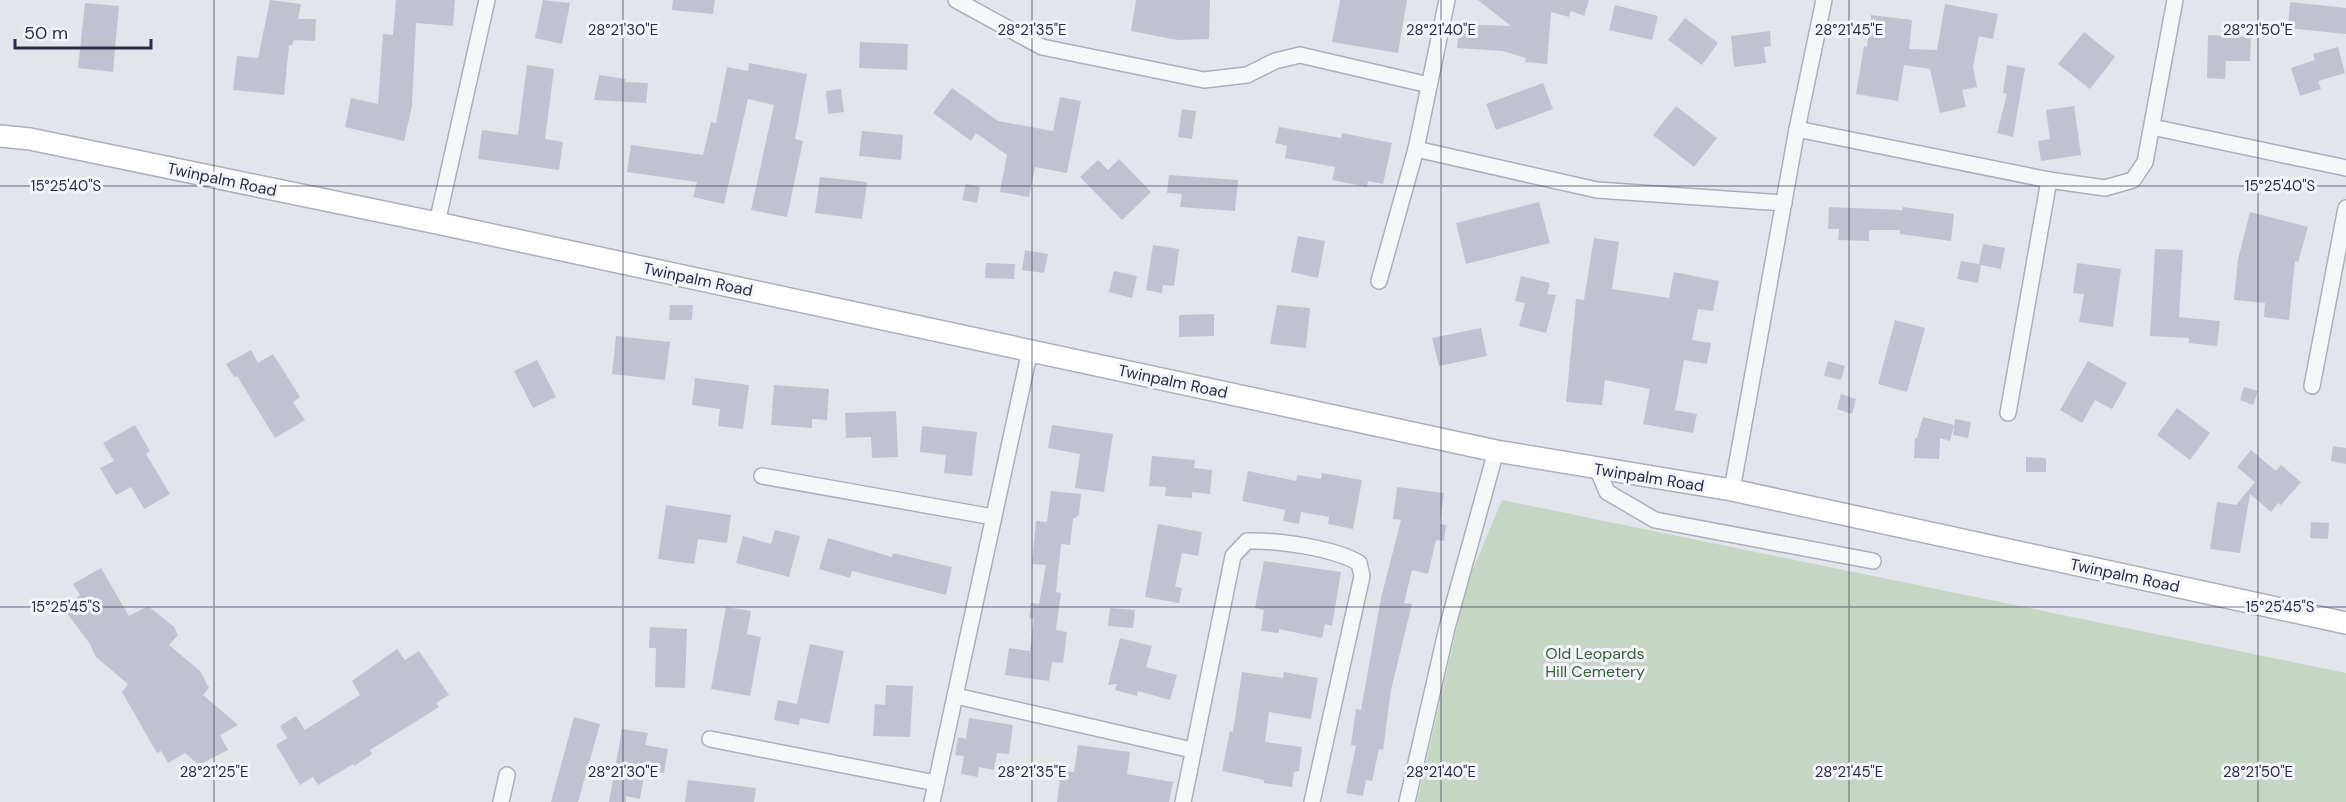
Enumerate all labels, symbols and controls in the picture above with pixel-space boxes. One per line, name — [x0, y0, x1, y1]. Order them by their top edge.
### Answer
scale bar — [15, 12, 152, 50]
text: 28°21'30"E — [588, 20, 658, 40]
text: 28°21'35"E — [998, 20, 1066, 40]
text: 28°21'40"E — [1406, 20, 1476, 40]
text: 28°21'45"E — [1815, 20, 1883, 40]
text: 28°21'50"E — [2223, 20, 2293, 40]
text: 50 m — [24, 21, 68, 45]
street label: Twinpalm Road — [165, 158, 279, 201]
text: 15°25'40"S — [31, 176, 102, 196]
text: 15°25'40"S — [2245, 176, 2316, 196]
street label: Twinpalm Road — [641, 258, 755, 301]
street label: Twinpalm Road — [1116, 360, 1230, 403]
street label: Twinpalm Road — [1592, 458, 1706, 497]
street label: Twinpalm Road — [2068, 554, 2182, 597]
text: 15°25'45"S — [31, 597, 101, 617]
text: 15°25'45"S — [2245, 597, 2315, 617]
park label: Old Leopards Hill Cemetery — [1545, 643, 1645, 682]
text: 28°21'25"E — [180, 762, 248, 782]
text: 28°21'30"E — [588, 762, 658, 782]
text: 28°21'35"E — [998, 762, 1066, 782]
text: 28°21'40"E — [1406, 762, 1476, 782]
text: 28°21'45"E — [1815, 762, 1883, 782]
text: 28°21'50"E — [2223, 762, 2293, 782]

